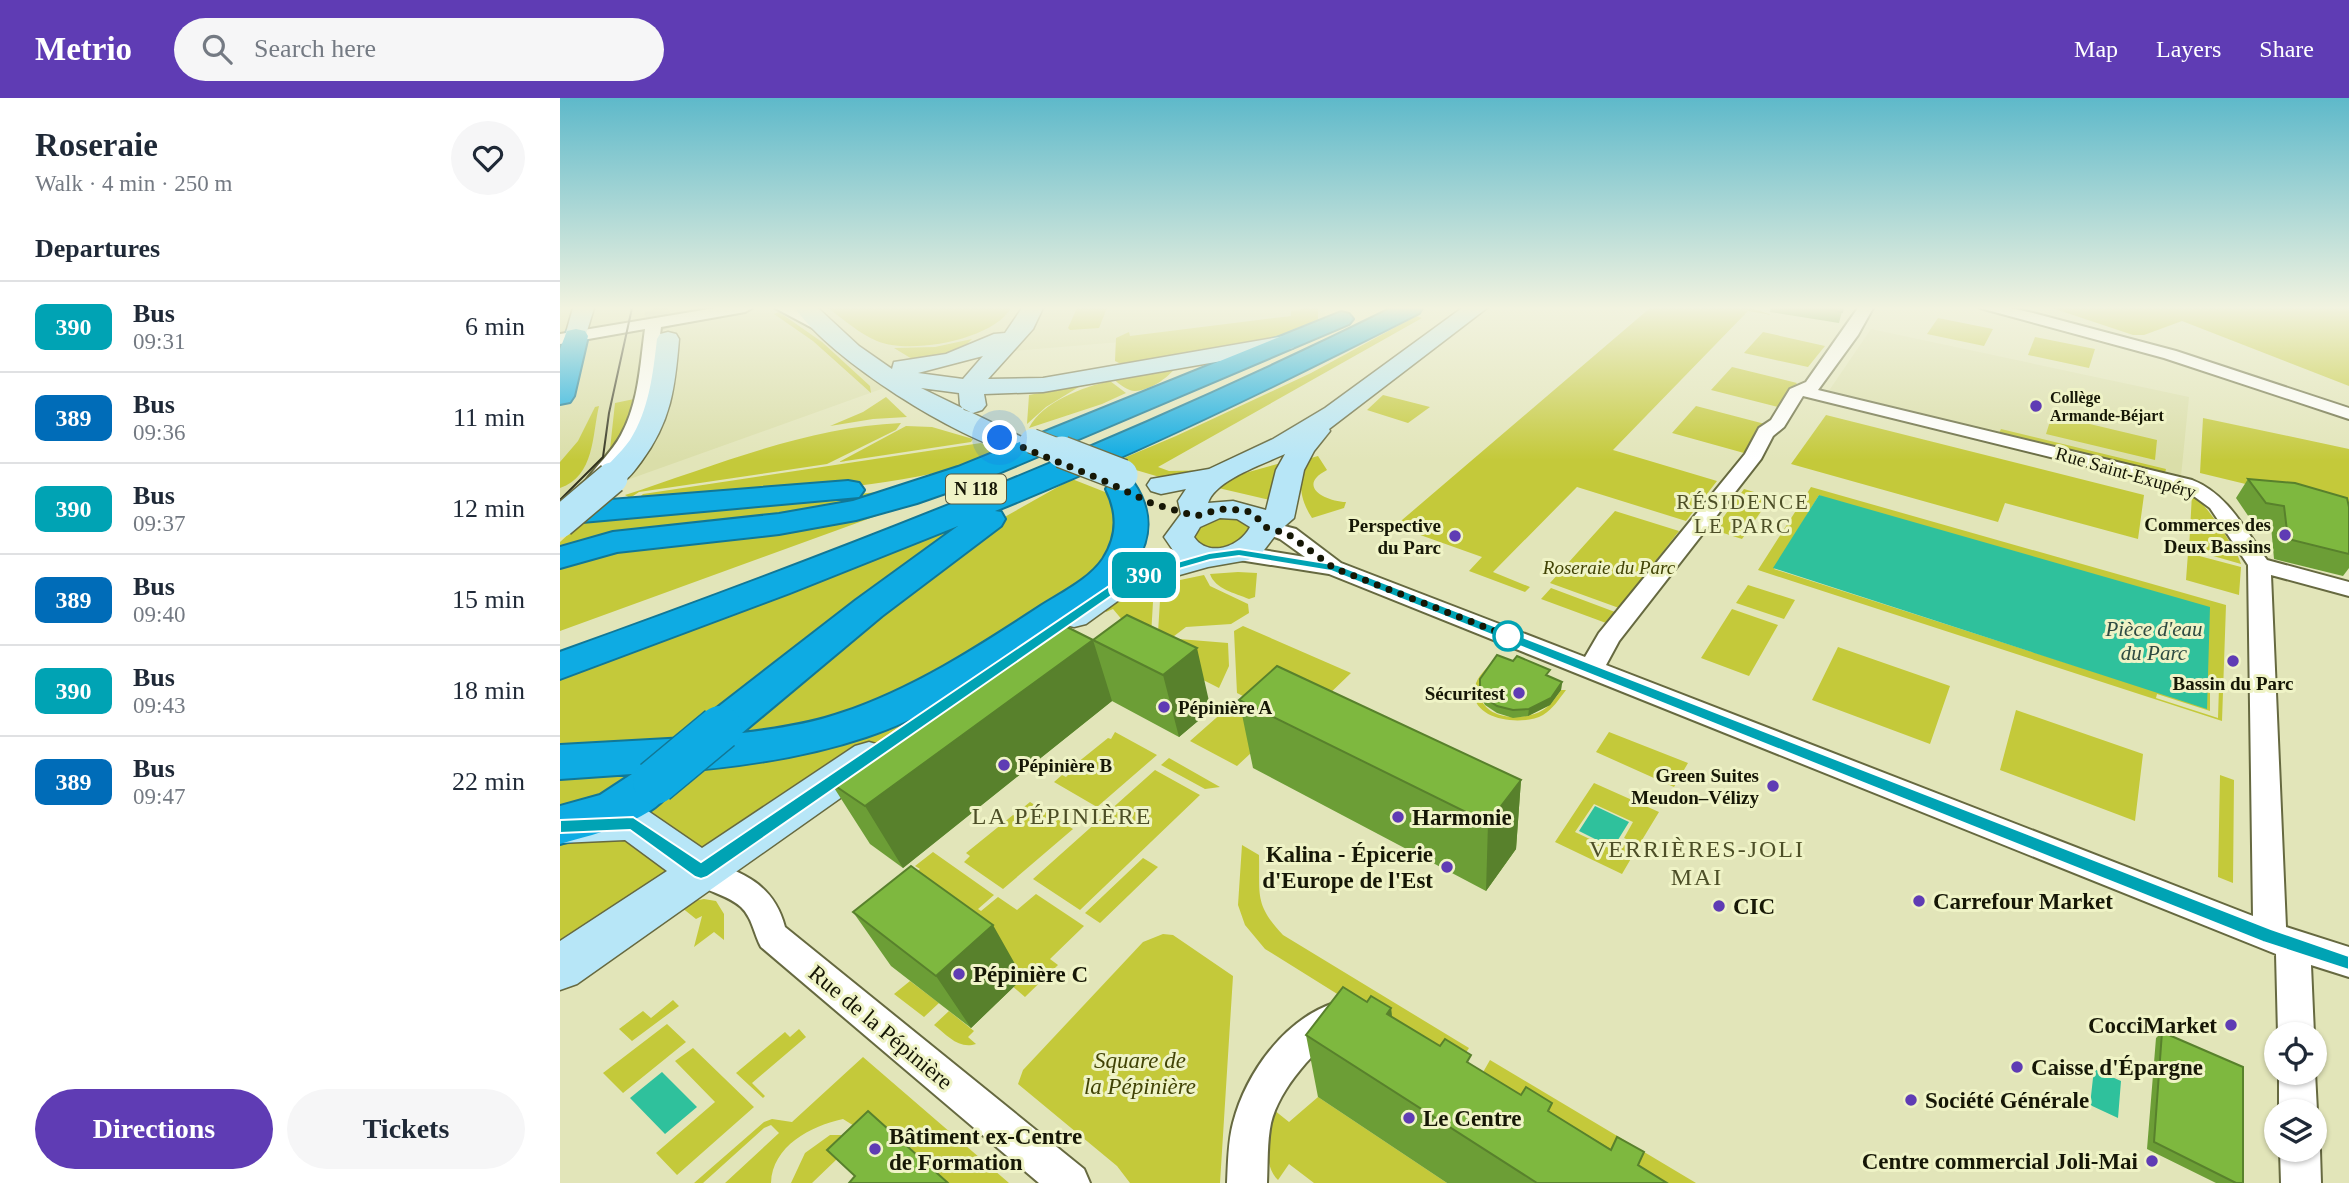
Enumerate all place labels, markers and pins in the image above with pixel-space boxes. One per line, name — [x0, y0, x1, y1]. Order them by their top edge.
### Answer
place label: Collège Armande-Béjart — [2050, 389, 2164, 425]
marker: Collège Armande-Béjart — [2028, 398, 2044, 414]
place label: Commerces des Deux Bassins — [2144, 514, 2271, 557]
place label: Perspective du Parc — [1348, 515, 1441, 558]
marker: Commerces des Deux Bassins — [2277, 527, 2293, 543]
marker: Perspective du Parc — [1447, 528, 1463, 544]
unlabelled marker — [1493, 621, 1523, 651]
marker: Bassin du Parc — [2225, 653, 2241, 669]
place label: Bassin du Parc — [2172, 673, 2294, 694]
place label: Sécuritest — [1425, 683, 1506, 704]
marker: Sécuritest — [1511, 685, 1527, 701]
place label: Pépinière A — [1178, 697, 1272, 718]
marker: Pépinière A — [1156, 699, 1172, 715]
place label: Pépinière B — [1018, 755, 1112, 776]
marker: Pépinière B — [996, 757, 1012, 773]
place label: Green Suites Meudon–Vélizy — [1631, 765, 1759, 808]
marker: Green Suites Meudon–Vélizy — [1765, 778, 1781, 794]
place label: Harmonie — [1412, 805, 1512, 830]
marker: Harmonie — [1390, 809, 1406, 825]
place label: Kalina - Épicerie d'Europe de l'Est — [1262, 842, 1433, 893]
marker: Kalina - Épicerie d'Europe de l'Est — [1439, 859, 1455, 875]
place label: Carrefour Market — [1933, 889, 2113, 914]
marker: Carrefour Market — [1911, 893, 1927, 909]
place label: CIC — [1733, 894, 1775, 919]
marker: CIC — [1711, 898, 1727, 914]
place label: Pépinière C — [973, 962, 1088, 987]
marker: Pépinière C — [951, 966, 967, 982]
place label: CocciMarket — [2088, 1013, 2217, 1038]
marker: CocciMarket — [2223, 1017, 2239, 1033]
place label: Caisse d'Épargne — [2031, 1055, 2203, 1080]
marker: Caisse d'Épargne — [2009, 1059, 2025, 1075]
place label: Société Générale — [1925, 1088, 2089, 1113]
marker: Société Générale — [1903, 1092, 1919, 1108]
place label: Le Centre — [1423, 1106, 1522, 1131]
marker: Le Centre — [1401, 1110, 1417, 1126]
place label: Bâtiment ex-Centre de Formation — [889, 1124, 1082, 1175]
marker: Bâtiment ex-Centre de Formation — [867, 1141, 883, 1157]
place label: Centre commercial Joli-Mai — [1862, 1149, 2139, 1174]
marker: Centre commercial Joli-Mai — [2144, 1153, 2160, 1169]

